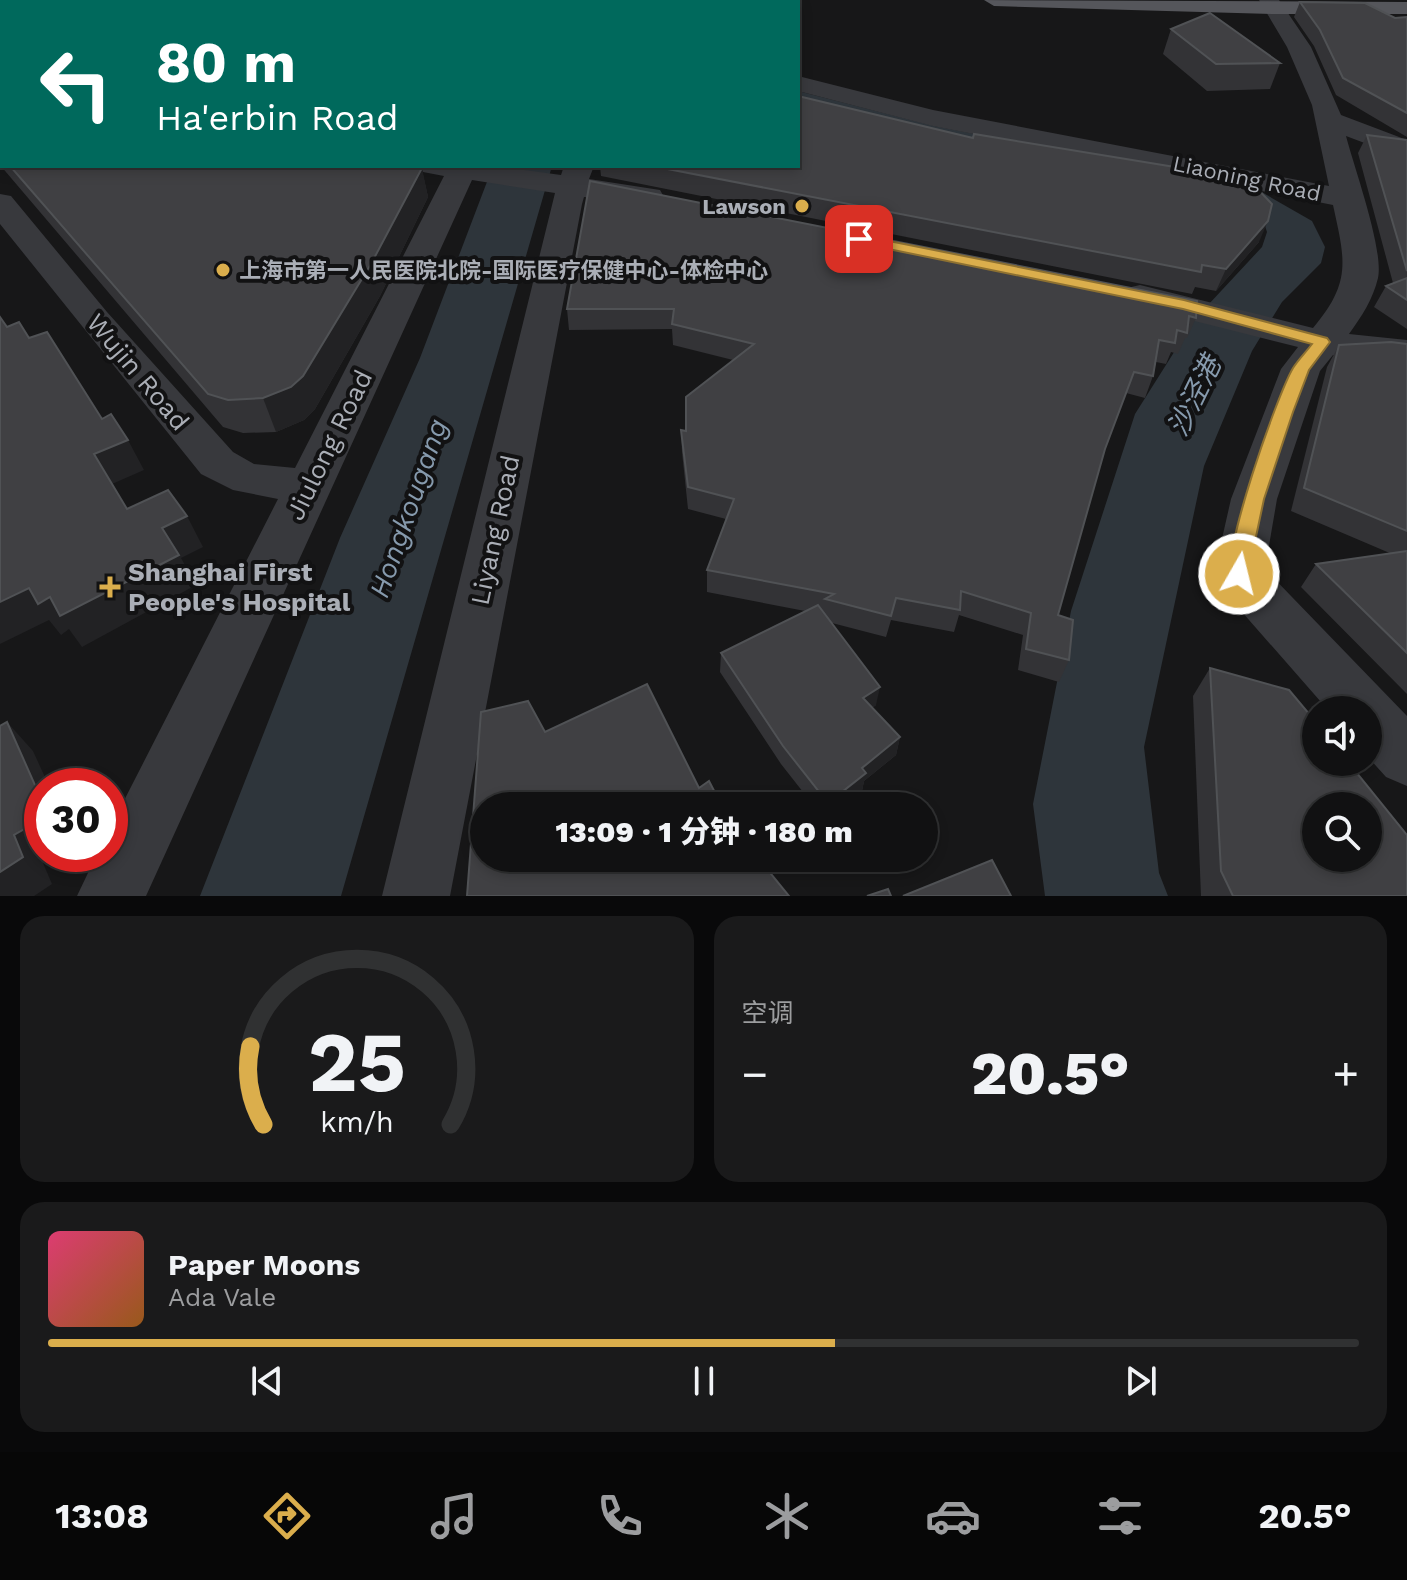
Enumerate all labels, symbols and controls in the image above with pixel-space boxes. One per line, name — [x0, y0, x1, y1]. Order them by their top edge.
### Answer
text: 80 m — [156, 30, 296, 96]
icon: left — [24, 32, 128, 136]
text: Ha'erbin Road — [156, 97, 399, 139]
street label: Liaoning Road — [1171, 151, 1323, 206]
place label: Lawson — [702, 194, 786, 219]
marker: Lawson — [793, 197, 811, 215]
pin — [825, 205, 893, 273]
icon: arrive — [837, 217, 881, 261]
place label: 上海市第一人民医院北院-国际医疗保健中心-体检中心 — [239, 258, 768, 283]
marker: 上海市第一人民医院北院-国际医疗保健中心-体检中心 — [214, 261, 232, 279]
street label: Wujin Road — [81, 308, 195, 436]
water label: 沙泾港 — [1161, 348, 1229, 441]
street label: Jiulong Road — [280, 365, 378, 525]
water label: Hongkougang — [362, 414, 454, 602]
street label: Liyang Road — [464, 452, 526, 608]
position arrow — [1197, 532, 1281, 616]
place label: Shanghai First People's Hospital — [128, 557, 351, 617]
marker: Shanghai First People's Hospital — [99, 576, 121, 598]
map controls — [1302, 696, 1382, 872]
button: sound — [1302, 696, 1382, 776]
speed limit sign: 30 — [24, 768, 128, 872]
button: search — [1302, 792, 1382, 872]
text: 13:09 · 1 分钟 · 180 m — [555, 814, 853, 849]
text: 空调 — [742, 998, 794, 1028]
text: 25 — [308, 1014, 406, 1111]
text: 20.5° — [971, 1038, 1129, 1109]
text: − — [742, 1048, 768, 1100]
text: + — [1332, 1048, 1359, 1100]
text: km/h — [320, 1105, 394, 1139]
text: Paper Moons — [168, 1247, 360, 1282]
text: Ada Vale — [168, 1282, 276, 1312]
icon: previous — [245, 1359, 289, 1403]
icon: pause — [682, 1359, 726, 1403]
icon: next — [1119, 1359, 1163, 1403]
icon: directions — [259, 1488, 315, 1544]
icon: music — [426, 1488, 482, 1544]
icon: phone — [592, 1488, 648, 1544]
icon: climate — [759, 1488, 815, 1544]
icon: car — [925, 1488, 981, 1544]
icon: filters — [1092, 1488, 1148, 1544]
text: 13:08 — [55, 1495, 149, 1537]
text: 20.5° — [1258, 1495, 1352, 1537]

